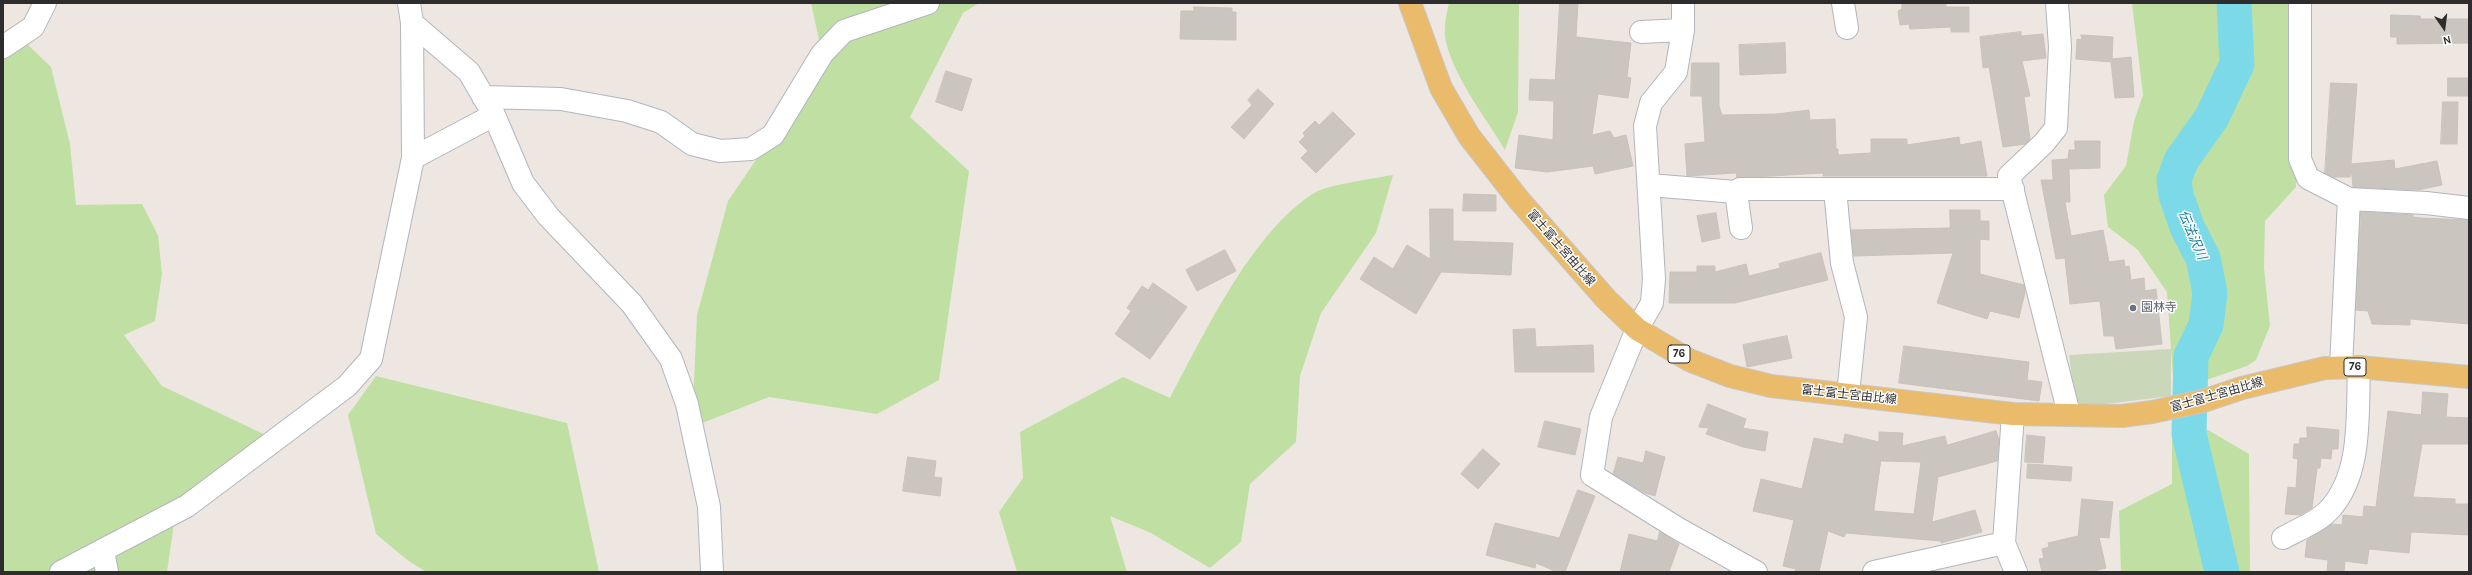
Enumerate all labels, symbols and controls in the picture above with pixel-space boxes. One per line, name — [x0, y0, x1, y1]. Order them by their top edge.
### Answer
north arrow — [2424, 8, 2464, 48]
text: N — [2442, 33, 2452, 47]
street label: 富士富士宮由比線 — [1524, 207, 1598, 289]
water label: 伝法沢川 — [2175, 208, 2209, 262]
place label: 園林寺 — [2141, 301, 2177, 315]
marker: 園林寺 — [2128, 303, 2138, 313]
road number: 76 — [1668, 345, 1690, 363]
road number: 76 — [2344, 358, 2366, 376]
street label: 富士富士宮由比線 — [2169, 375, 2265, 415]
street label: 富士富士宮由比線 — [1801, 383, 1897, 407]

